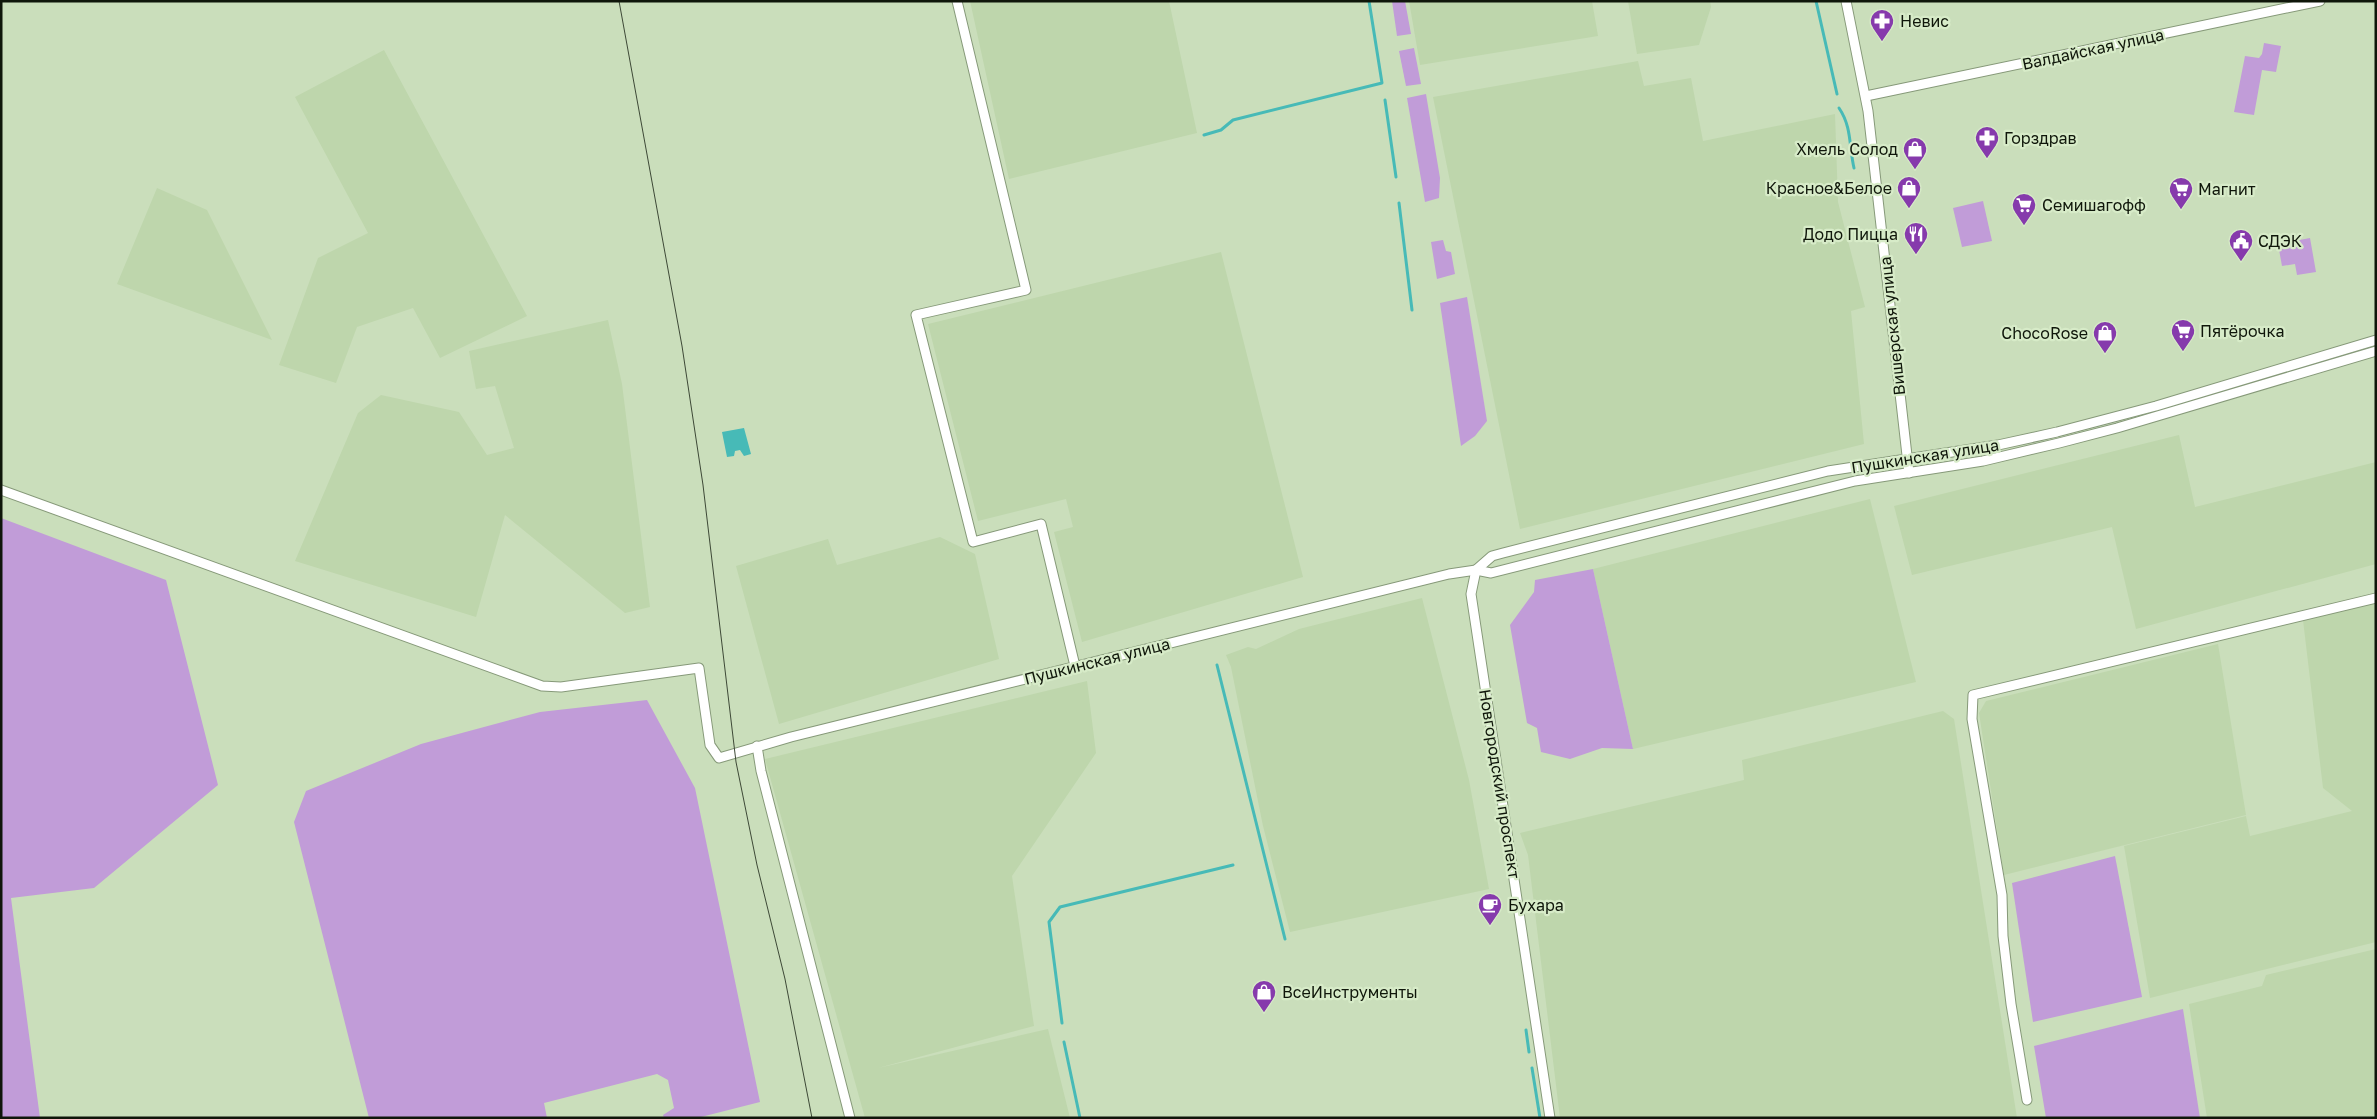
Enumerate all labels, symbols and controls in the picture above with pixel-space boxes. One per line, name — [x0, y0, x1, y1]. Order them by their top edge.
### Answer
pharmacy icon: Невис — [1869, 8, 1895, 42]
place label: Невис — [1900, 11, 1949, 31]
street label: Валдайская улица — [2020, 24, 2166, 74]
pharmacy icon: Горздрав — [1974, 125, 2000, 159]
place label: Горздрав — [2004, 128, 2077, 148]
shop icon: Хмель Солод — [1902, 136, 1928, 170]
place label: Хмель Солод — [1796, 139, 1898, 159]
shop icon: Красное&Белое — [1896, 175, 1922, 209]
supermarket icon: Магнит — [2168, 176, 2194, 210]
place label: Красное&Белое — [1766, 178, 1892, 198]
place label: Магнит — [2198, 179, 2256, 199]
supermarket icon: Семишагофф — [2011, 192, 2037, 226]
place label: Семишагофф — [2042, 195, 2146, 215]
restaurant icon: Додо Пицца — [1903, 221, 1929, 255]
place label: Додо Пицца — [1803, 224, 1898, 244]
public building icon: СДЭК — [2228, 228, 2254, 262]
place label: СДЭК — [2258, 231, 2302, 251]
street label: Вишерская улица — [1875, 256, 1909, 396]
supermarket icon: Пятёрочка — [2170, 318, 2196, 352]
shop icon: ChocoRose — [2092, 320, 2118, 354]
place label: Пятёрочка — [2200, 321, 2284, 341]
place label: ChocoRose — [2001, 323, 2088, 343]
street label: Пушкинская улица — [1850, 434, 2000, 478]
street label: Пушкинская улица — [1022, 633, 1172, 689]
street label: Новгородский проспект — [1475, 688, 1525, 880]
cafe icon: Бухара — [1477, 892, 1503, 926]
place label: Бухара — [1508, 895, 1564, 915]
shop icon: ВсеИнструменты — [1251, 979, 1277, 1013]
place label: ВсеИнструменты — [1282, 982, 1418, 1002]

